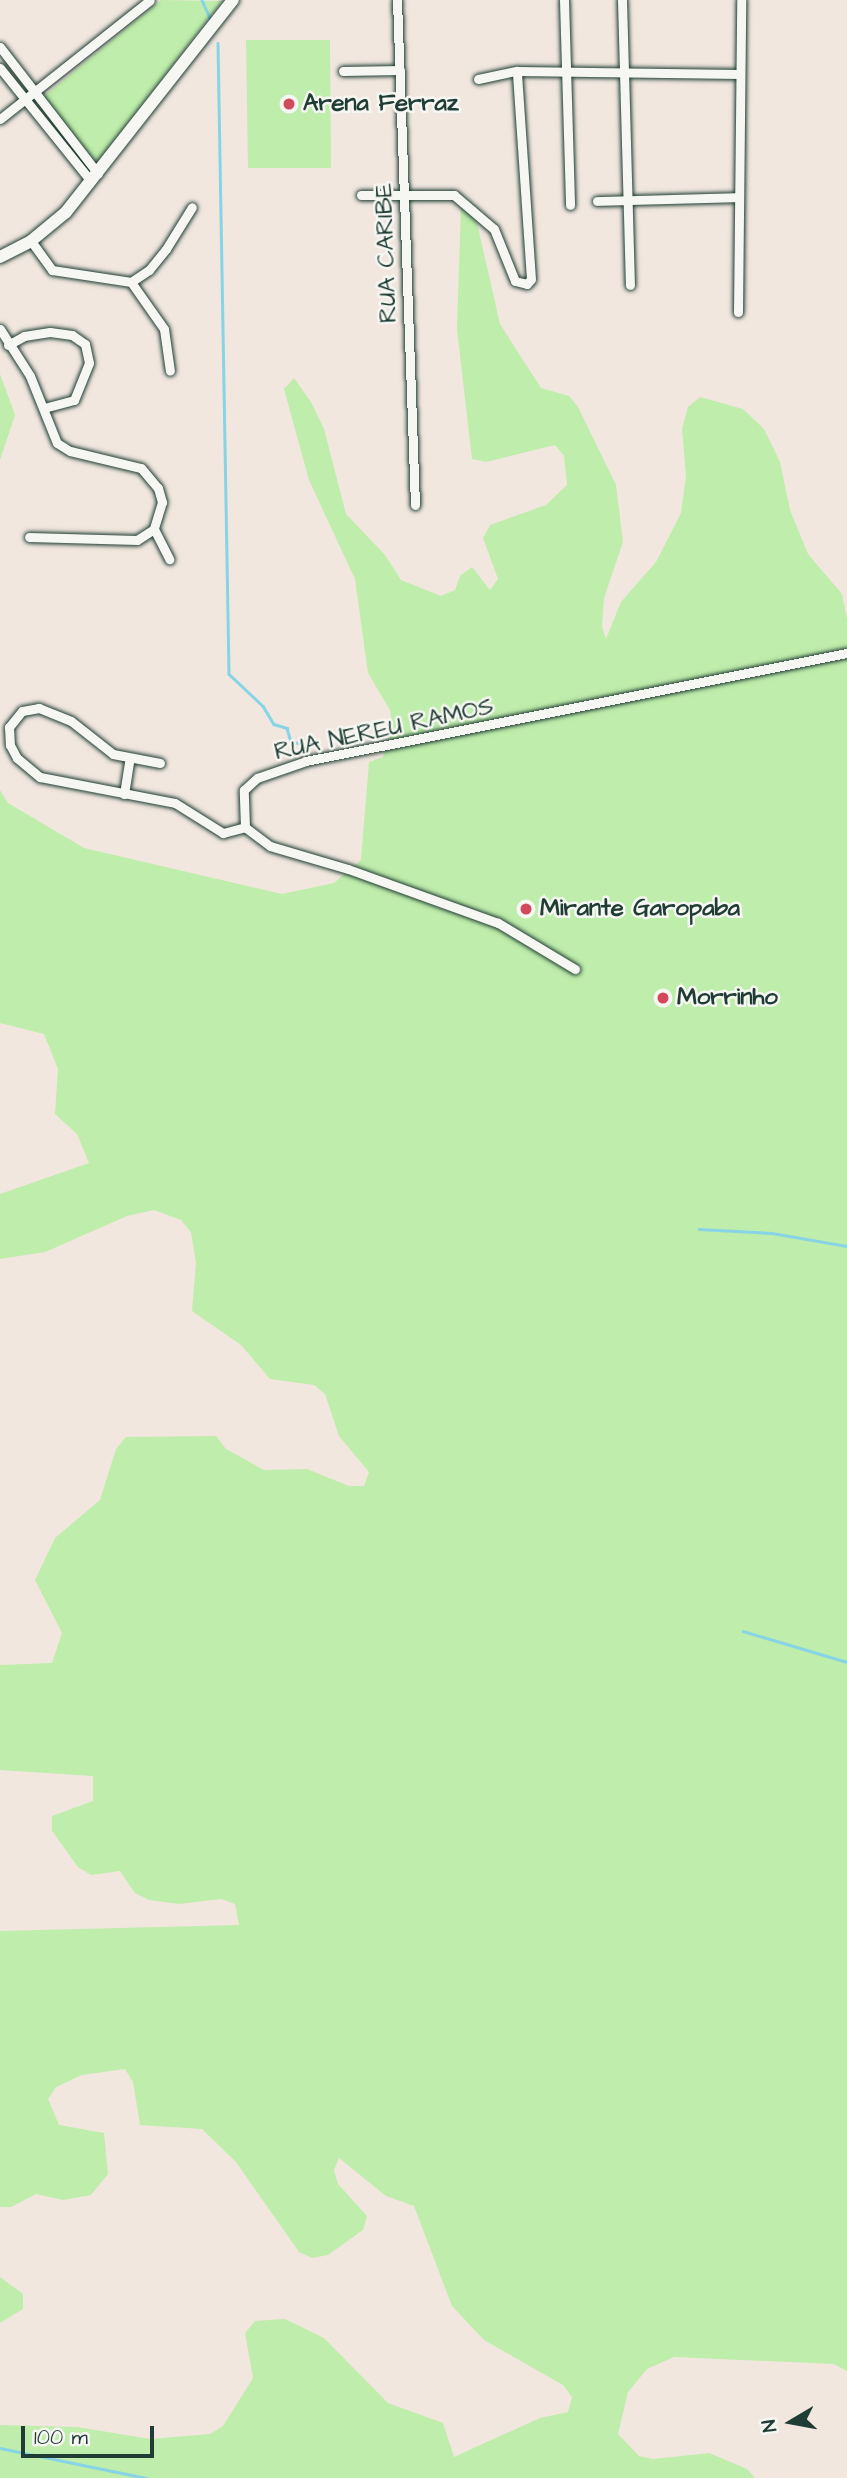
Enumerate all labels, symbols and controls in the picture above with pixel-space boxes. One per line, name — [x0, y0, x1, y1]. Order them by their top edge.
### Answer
place label: Arena Ferraz — [303, 90, 459, 118]
marker: Arena Ferraz — [281, 96, 297, 112]
street label: RUA CARIBE — [370, 183, 404, 323]
street label: RUA NEREU RAMOS — [272, 693, 496, 767]
place label: Mirante Garopaba — [540, 895, 740, 923]
marker: Mirante Garopaba — [518, 901, 534, 917]
place label: Morrinho — [677, 984, 778, 1012]
marker: Morrinho — [655, 990, 671, 1006]
north arrow — [756, 2387, 826, 2457]
scale bar — [24, 2412, 158, 2456]
text: N — [755, 2418, 784, 2434]
text: 100 m — [34, 2423, 88, 2452]

